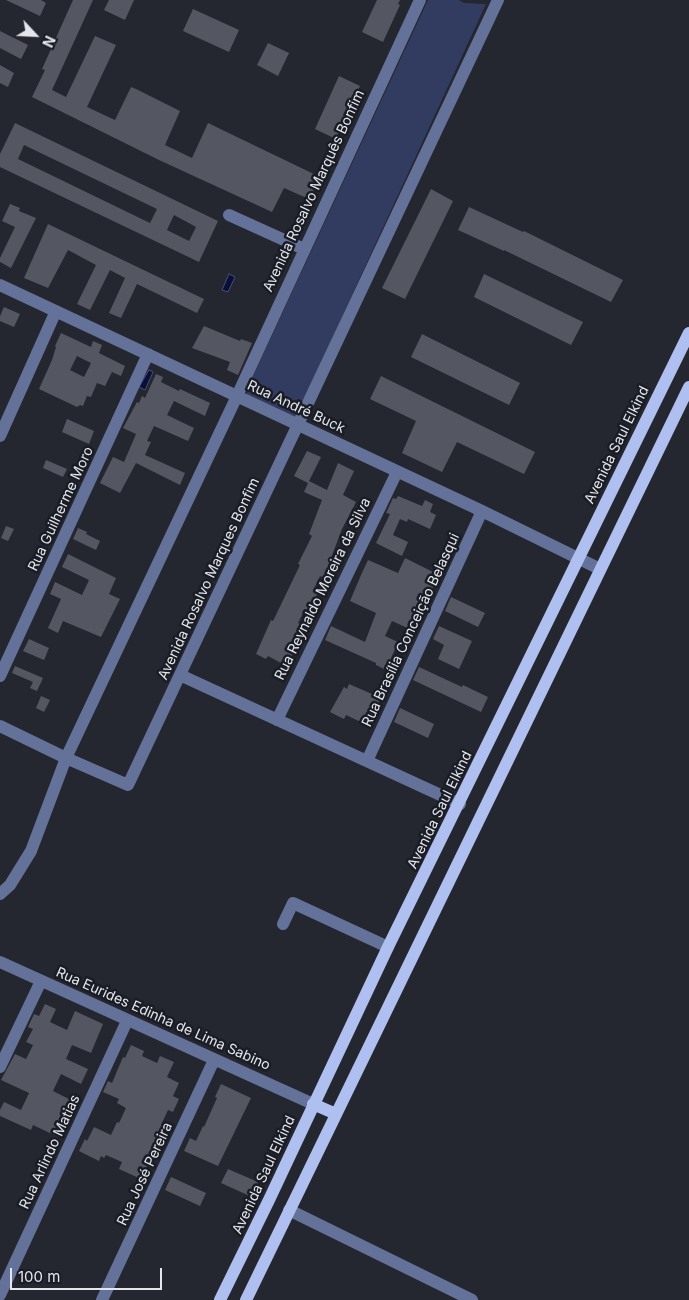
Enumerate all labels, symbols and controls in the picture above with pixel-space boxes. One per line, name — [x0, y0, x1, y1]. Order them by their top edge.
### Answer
north arrow — [10, 10, 60, 60]
text: N — [39, 33, 59, 50]
street label: Avenida Rosalvo Marquês Bonfim — [260, 87, 368, 295]
street label: Rua André Buck — [244, 377, 348, 437]
street label: Avenida Saul Elkind — [581, 383, 653, 507]
street label: Rua Guilherme Moro — [25, 444, 97, 574]
street label: Avenida Rosalvo Marques Bonfim — [155, 475, 263, 683]
street label: Rua Reynaldo Moreira da Silva — [271, 495, 375, 683]
street label: Rua Brasília Conceição Belasqui — [359, 531, 463, 729]
street label: Avenida Saul Elkind — [404, 748, 476, 872]
street label: Rua Eurides Edinha de Lima Sabino — [53, 964, 273, 1074]
street label: Rua Arlindo Matias — [16, 1092, 84, 1212]
street label: Avenida Saul Elkind — [229, 1113, 299, 1237]
street label: Rua José Pereira — [114, 1120, 176, 1228]
scale bar — [12, 1258, 165, 1290]
text: 100 m — [18, 1267, 60, 1286]

